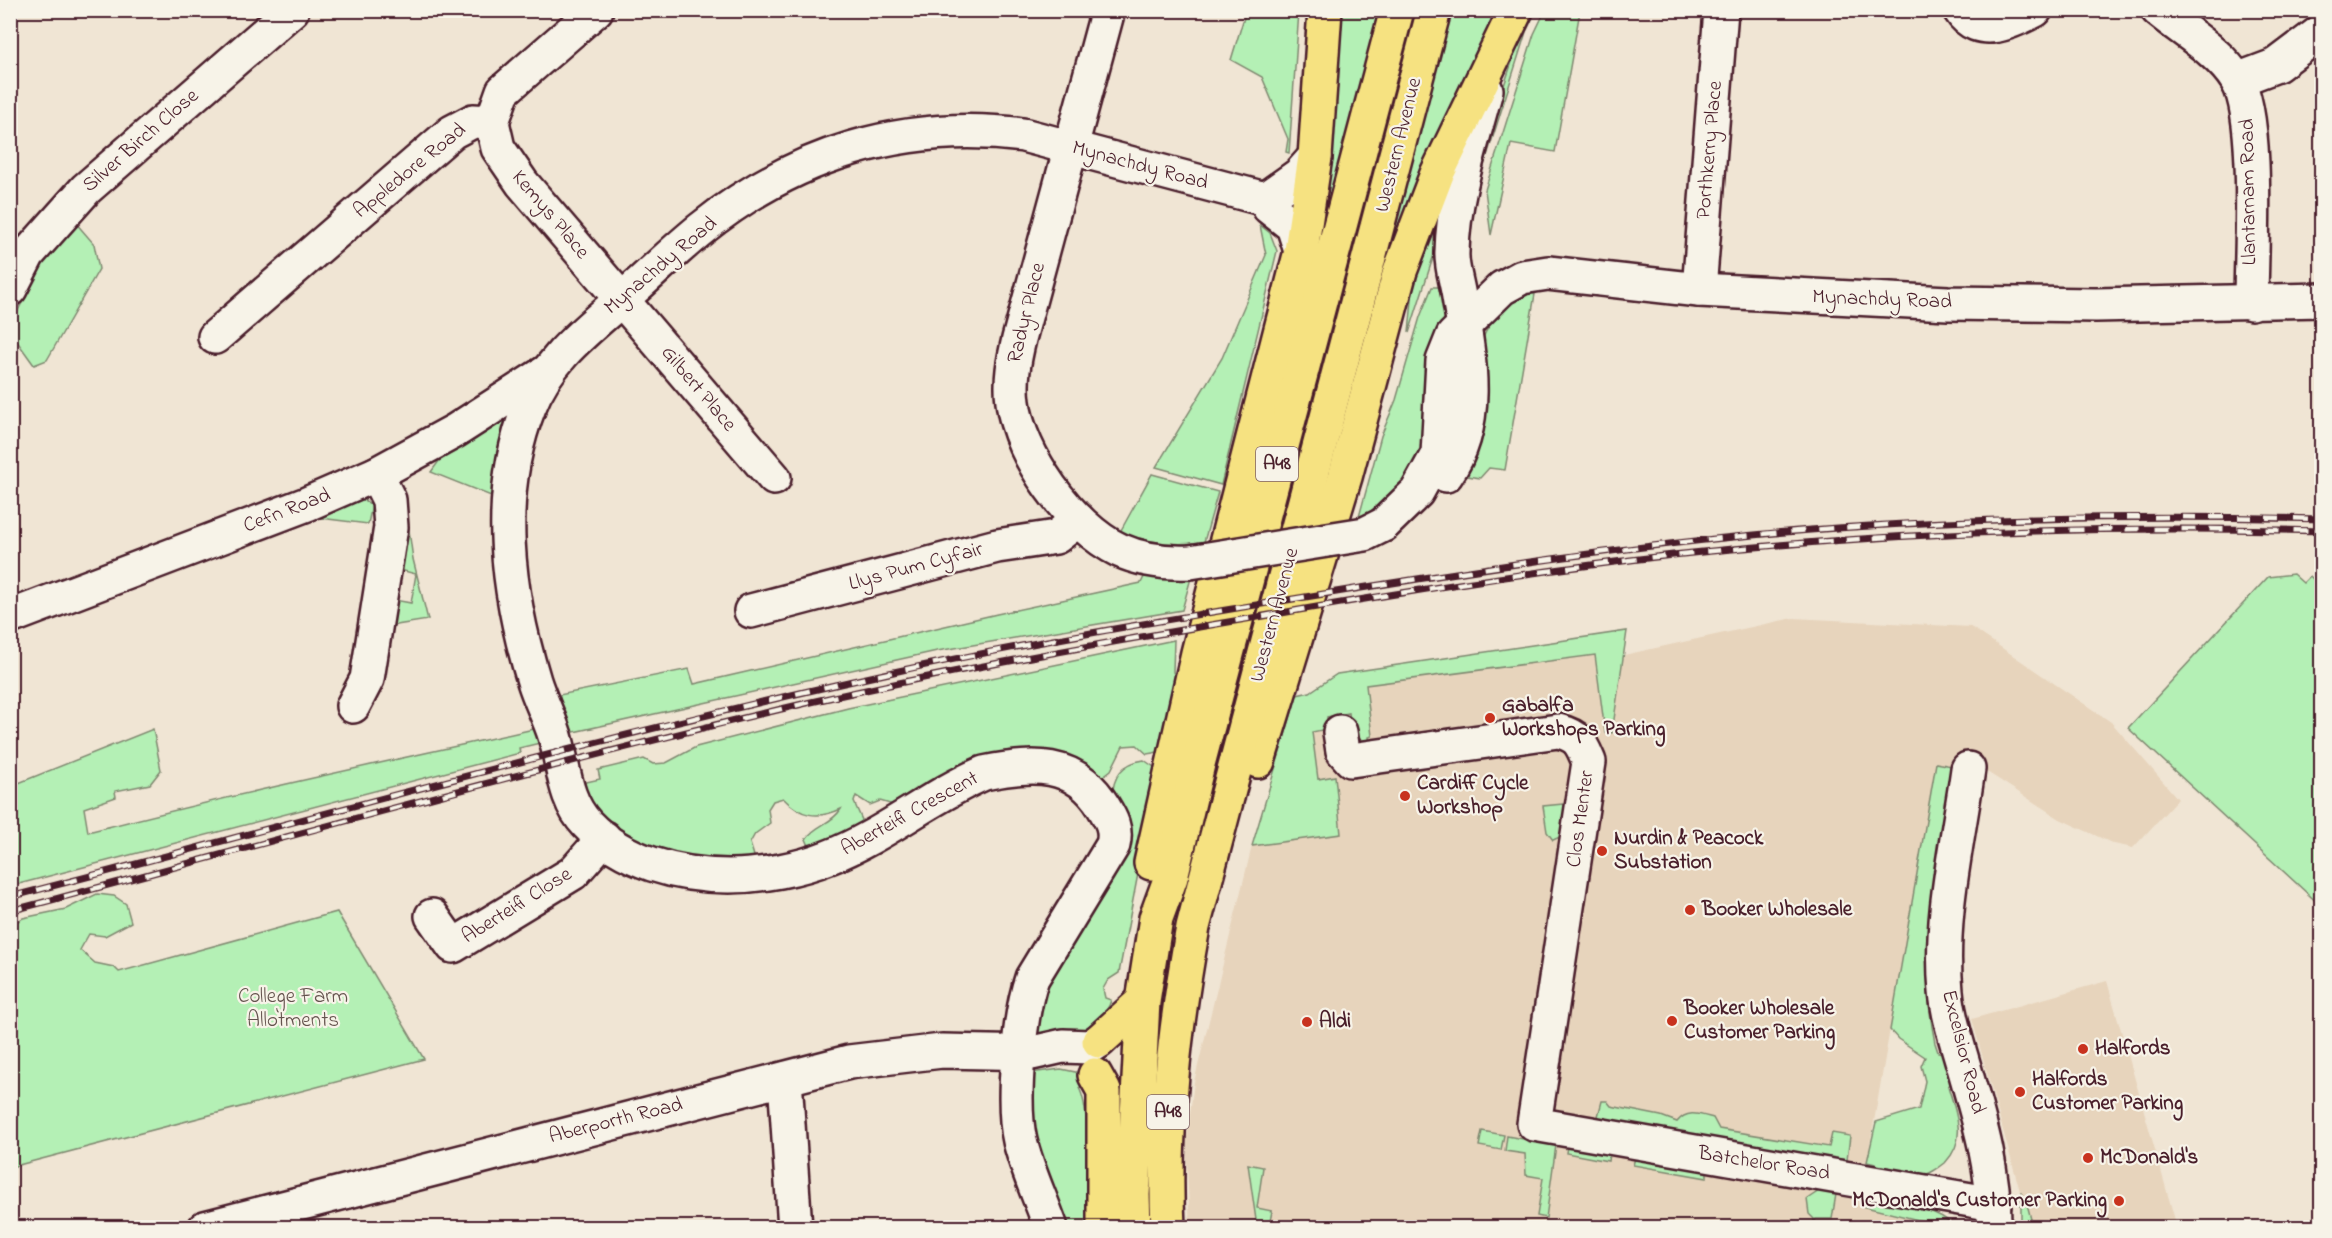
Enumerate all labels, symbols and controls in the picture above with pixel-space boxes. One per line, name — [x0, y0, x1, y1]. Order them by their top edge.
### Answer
street label: Western Avenue — [1368, 74, 1430, 215]
street label: Porthkerry Place — [1689, 79, 1733, 220]
street label: Silver Birch Close — [76, 81, 206, 200]
street label: Appledore Road — [347, 116, 473, 226]
street label: Llantarnam Road — [2233, 118, 2265, 266]
street label: Mynachdy Road — [1068, 133, 1212, 201]
street label: Kemys Place — [502, 164, 597, 268]
street label: Mynachdy Road — [598, 209, 726, 324]
street label: Radyr Place — [1000, 259, 1056, 367]
street label: Mynachdy Road — [1812, 283, 1953, 319]
street label: Gilbert Place — [653, 339, 743, 439]
road number: A48 — [1256, 447, 1298, 481]
street label: Cefn Road — [239, 481, 335, 541]
street label: Llys Pum Cyfair — [846, 535, 987, 601]
street label: Western Avenue — [1243, 544, 1307, 685]
place label: Gabalfa Workshops Parking — [1502, 691, 1665, 747]
marker: Gabalfa Workshops Parking — [1483, 711, 1497, 725]
street label: Aberteifi Crescent — [836, 764, 984, 864]
street label: Clos Menter — [1559, 768, 1603, 869]
place label: Cardiff Cycle Workshop — [1417, 769, 1529, 823]
marker: Cardiff Cycle Workshop — [1398, 789, 1412, 803]
place label: Nurdin & Peacock Substation — [1614, 824, 1764, 878]
marker: Nurdin & Peacock Substation — [1595, 844, 1609, 858]
street label: Aberteifi Close — [456, 860, 578, 952]
place label: Booker Wholesale — [1701, 895, 1853, 925]
marker: Booker Wholesale — [1683, 903, 1697, 917]
park label: College Farm Allotments — [238, 982, 348, 1036]
street label: Excelsior Road — [1933, 987, 1993, 1117]
place label: Booker Wholesale Customer Parking — [1683, 994, 1835, 1050]
place label: Aldi — [1319, 1007, 1351, 1037]
marker: Booker Wholesale Customer Parking — [1665, 1014, 1679, 1028]
marker: Aldi — [1300, 1015, 1314, 1029]
place label: Halfords — [2095, 1034, 2171, 1064]
marker: Halfords — [2076, 1042, 2090, 1056]
place label: Halfords Customer Parking — [2032, 1065, 2183, 1121]
marker: Halfords Customer Parking — [2013, 1085, 2027, 1099]
street label: Aberporth Road — [546, 1090, 686, 1152]
road number: A48 — [1147, 1095, 1189, 1129]
street label: Batchelor Road — [1695, 1139, 1832, 1189]
place label: McDonald's — [2100, 1143, 2199, 1173]
marker: McDonald's — [2081, 1151, 2095, 1165]
place label: McDonald's Customer Parking — [1852, 1186, 2107, 1218]
marker: McDonald's Customer Parking — [2112, 1194, 2126, 1208]

